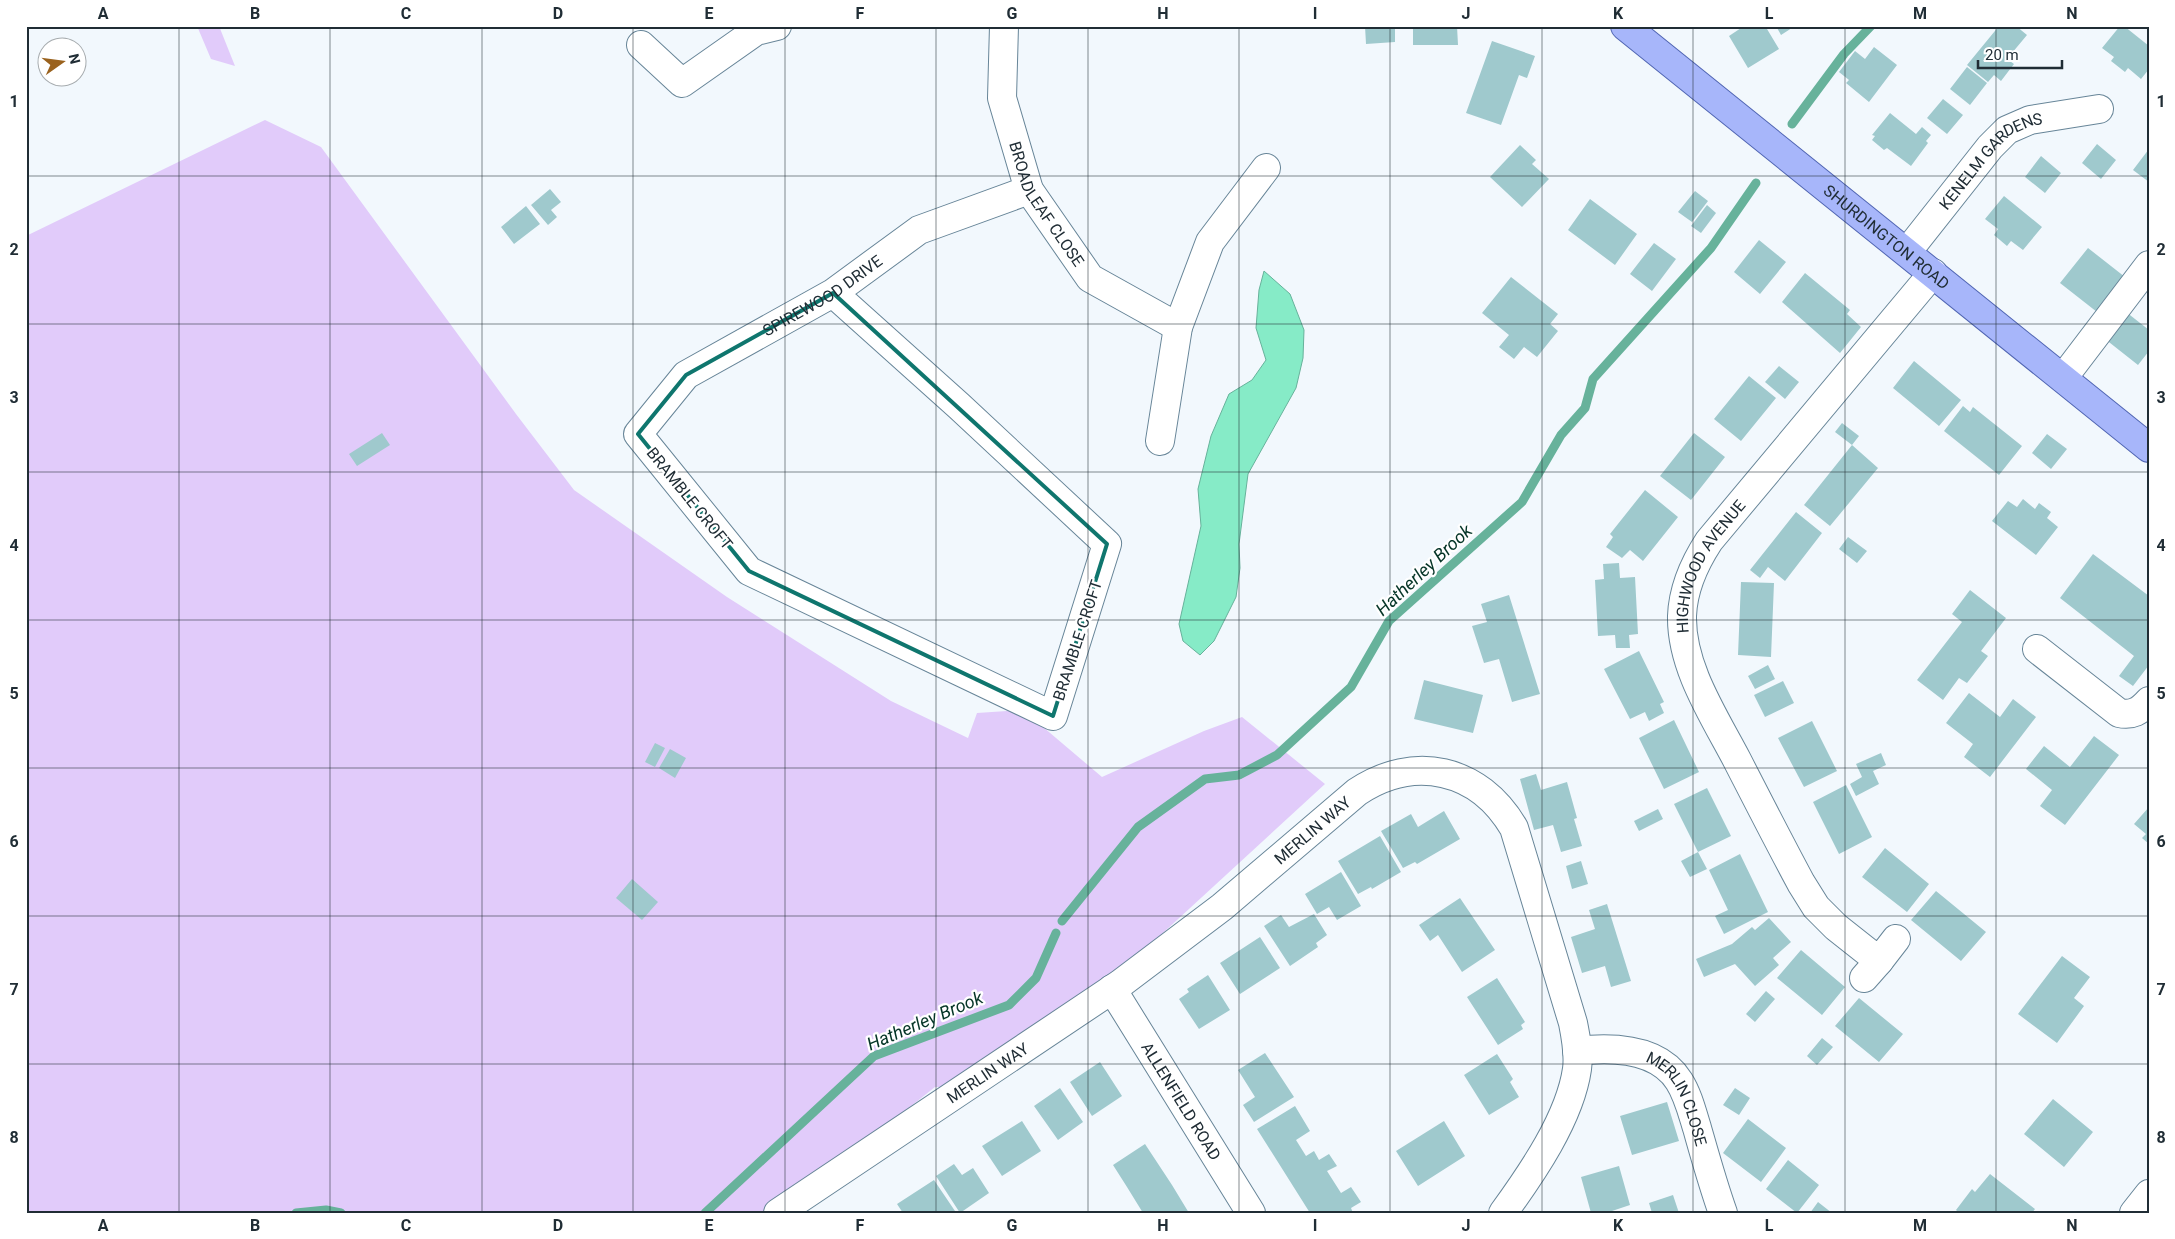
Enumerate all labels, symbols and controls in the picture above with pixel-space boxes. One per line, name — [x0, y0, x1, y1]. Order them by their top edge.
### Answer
text: A — [98, 4, 109, 23]
text: B — [250, 4, 260, 23]
text: C — [401, 4, 411, 23]
text: D — [553, 4, 563, 23]
text: E — [705, 4, 714, 23]
text: F — [856, 4, 865, 23]
text: G — [1007, 4, 1018, 23]
text: H — [1157, 4, 1169, 23]
text: I — [1313, 4, 1317, 23]
text: J — [1462, 4, 1470, 23]
text: K — [1613, 4, 1624, 23]
text: L — [1765, 4, 1774, 23]
text: M — [1913, 4, 1927, 23]
text: N — [2066, 4, 2078, 23]
north arrow — [38, 38, 88, 88]
scale bar — [1978, 38, 2061, 70]
text: 20 m — [1985, 46, 2019, 64]
text: N — [66, 52, 84, 66]
text: 1 — [9, 92, 19, 111]
text: 1 — [2156, 92, 2166, 111]
street label: KENELM GARDENS — [1935, 109, 2043, 213]
street label: BROADLEAF CLOSE — [1005, 139, 1088, 270]
street label: SHURDINGTON ROAD — [1820, 181, 1953, 293]
text: 2 — [9, 240, 19, 259]
text: 2 — [2156, 240, 2166, 259]
street label: SPIREWOOD DRIVE — [759, 251, 886, 340]
text: 3 — [9, 388, 19, 407]
text: 3 — [2156, 388, 2166, 407]
street label: BRAMBLE CROFT — [643, 443, 737, 553]
street label: HIGHWOOD AVENUE — [1673, 496, 1749, 634]
water label: Hatherley Brook — [1371, 519, 1477, 620]
text: 4 — [9, 536, 19, 555]
text: 4 — [2156, 536, 2166, 555]
street label: BRAMBLE CROFT — [1049, 577, 1106, 703]
text: 5 — [9, 684, 19, 703]
text: 5 — [2156, 684, 2166, 703]
street label: MERLIN WAY — [1270, 792, 1355, 868]
text: 6 — [9, 832, 19, 851]
text: 6 — [2156, 832, 2166, 851]
text: 7 — [9, 980, 19, 999]
text: 7 — [2156, 980, 2166, 999]
water label: Hatherley Brook — [864, 986, 987, 1054]
street label: MERLIN WAY — [943, 1039, 1033, 1107]
street label: ALLENFIELD ROAD — [1137, 1039, 1225, 1164]
street label: MERLIN CLOSE — [1643, 1048, 1711, 1148]
text: 8 — [9, 1128, 19, 1147]
text: 8 — [2156, 1128, 2166, 1147]
text: A — [98, 1216, 109, 1235]
text: B — [250, 1216, 260, 1235]
text: C — [401, 1216, 411, 1235]
text: D — [553, 1216, 563, 1235]
text: E — [705, 1216, 714, 1235]
text: F — [856, 1216, 865, 1235]
text: G — [1007, 1216, 1018, 1235]
text: H — [1157, 1216, 1169, 1235]
text: I — [1313, 1216, 1317, 1235]
text: J — [1462, 1216, 1470, 1235]
text: K — [1613, 1216, 1624, 1235]
text: L — [1765, 1216, 1774, 1235]
text: M — [1913, 1216, 1927, 1235]
text: N — [2066, 1216, 2078, 1235]

